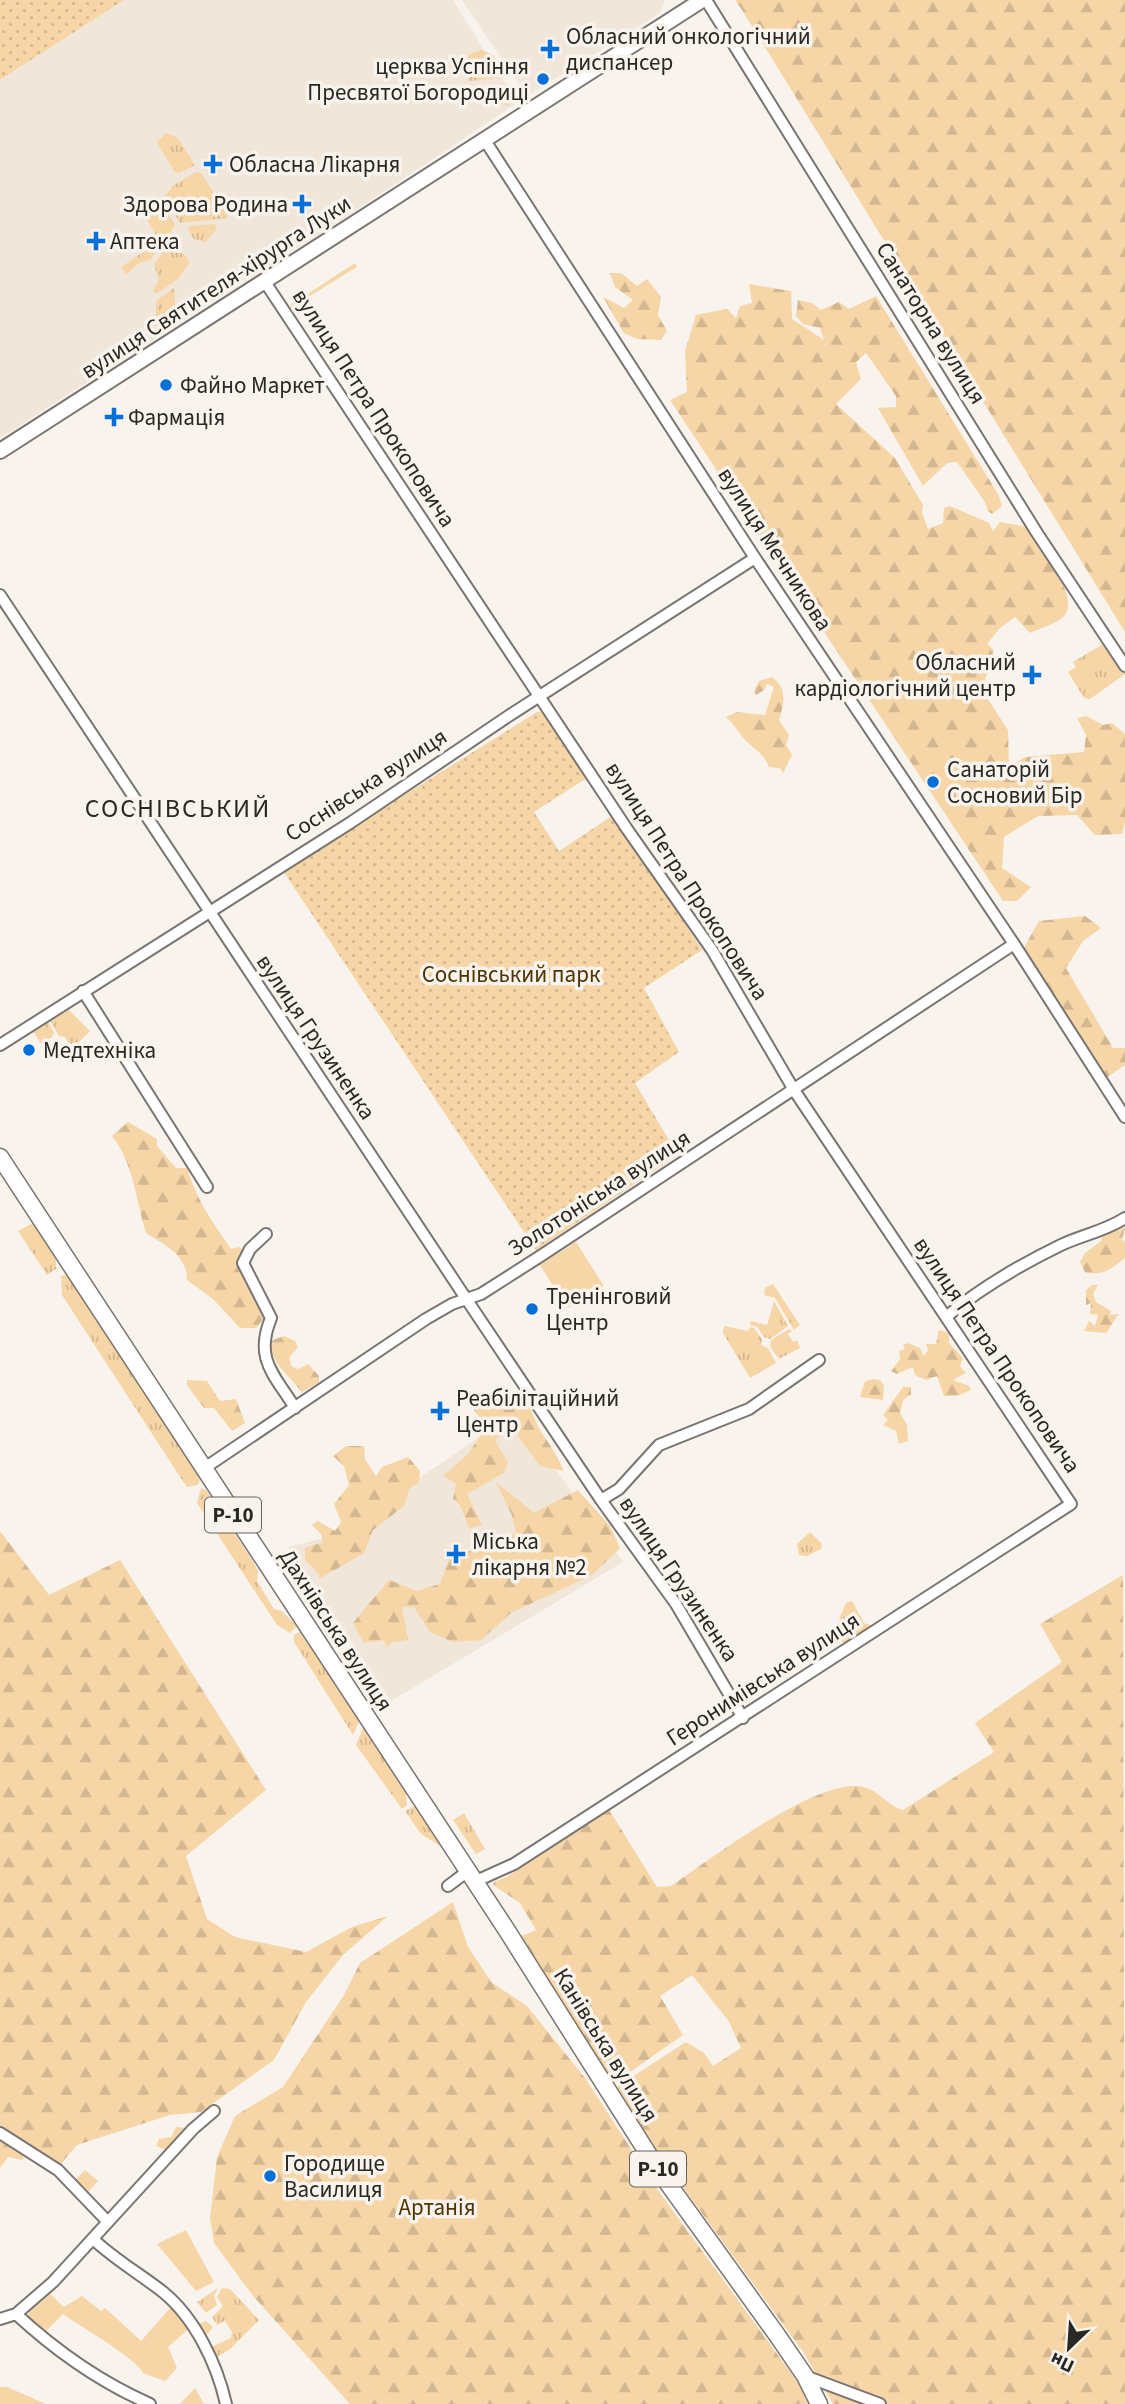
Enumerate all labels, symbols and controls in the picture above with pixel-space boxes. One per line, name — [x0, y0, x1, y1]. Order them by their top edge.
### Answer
place label: Обласний онкологічний диспансер — [566, 20, 811, 79]
marker: Обласний онкологічний диспансер — [540, 39, 560, 59]
place label: церква Успіння Пресвятої Богородиці — [307, 50, 529, 109]
marker: церква Успіння Пресвятої Богородиці — [535, 71, 551, 87]
place label: Обласна Лікарня — [229, 148, 400, 181]
marker: Обласна Лікарня — [203, 154, 223, 174]
street label: вулиця Святителя-хірурга Луки — [75, 187, 357, 387]
place label: Здорова Родина — [123, 188, 288, 221]
marker: Здорова Родина — [294, 196, 310, 212]
place label: Аптека — [110, 225, 180, 258]
marker: Аптека — [88, 233, 104, 249]
street label: Санаторна вулиця — [868, 236, 994, 410]
street label: вулиця Петра Прокоповича — [284, 282, 464, 534]
place label: Файно Маркет — [180, 369, 325, 402]
marker: Файно Маркет — [158, 377, 174, 393]
place label: Фармація — [128, 401, 225, 434]
marker: Фармація — [106, 409, 122, 425]
street label: вулиця Мечникова — [710, 461, 840, 637]
place label: Обласний кардіологічний центр — [795, 646, 1016, 705]
marker: Обласний кардіологічний центр — [1022, 665, 1042, 685]
street label: Соснівська вулиця — [278, 720, 454, 850]
place label: Санаторій Сосновий Бір — [947, 753, 1083, 812]
street label: вулиця Петра Прокоповича — [597, 755, 777, 1007]
marker: Санаторій Сосновий Бір — [925, 774, 941, 790]
district label: СОСНІВСЬКИЙ — [85, 790, 271, 827]
street label: вулиця Грузиненка — [248, 948, 384, 1126]
park label: Соснівський парк — [422, 958, 601, 991]
place label: Медтехніка — [43, 1034, 156, 1067]
marker: Медтехніка — [21, 1042, 37, 1058]
street label: Золотоніська вулиця — [501, 1121, 697, 1265]
street label: вулиця Петра Прокоповича — [905, 1230, 1089, 1480]
place label: Тренінговий Центр — [546, 1280, 672, 1339]
marker: Тренінговий Центр — [524, 1301, 540, 1317]
place label: Реабілітаційний Центр — [456, 1382, 619, 1441]
marker: Реабілітаційний Центр — [430, 1401, 450, 1421]
street label: вулиця Грузиненка — [611, 1490, 747, 1668]
road number: Р-10 — [205, 1498, 261, 1532]
place label: Міська лікарня №2 — [472, 1525, 587, 1584]
street label: Дахнівська вулиця — [271, 1542, 401, 1718]
marker: Міська лікарня №2 — [446, 1544, 466, 1564]
street label: Геронимівська вулиця — [660, 1604, 866, 1754]
street label: Канівська вулиця — [545, 1961, 667, 2129]
place label: Городище Василиця — [284, 2147, 385, 2206]
road number: Р-10 — [630, 2152, 686, 2186]
marker: Городище Василиця — [262, 2168, 278, 2184]
park label: Артанія — [399, 2191, 476, 2224]
north arrow — [1034, 2313, 1104, 2383]
text: Пн — [1046, 2345, 1079, 2379]

